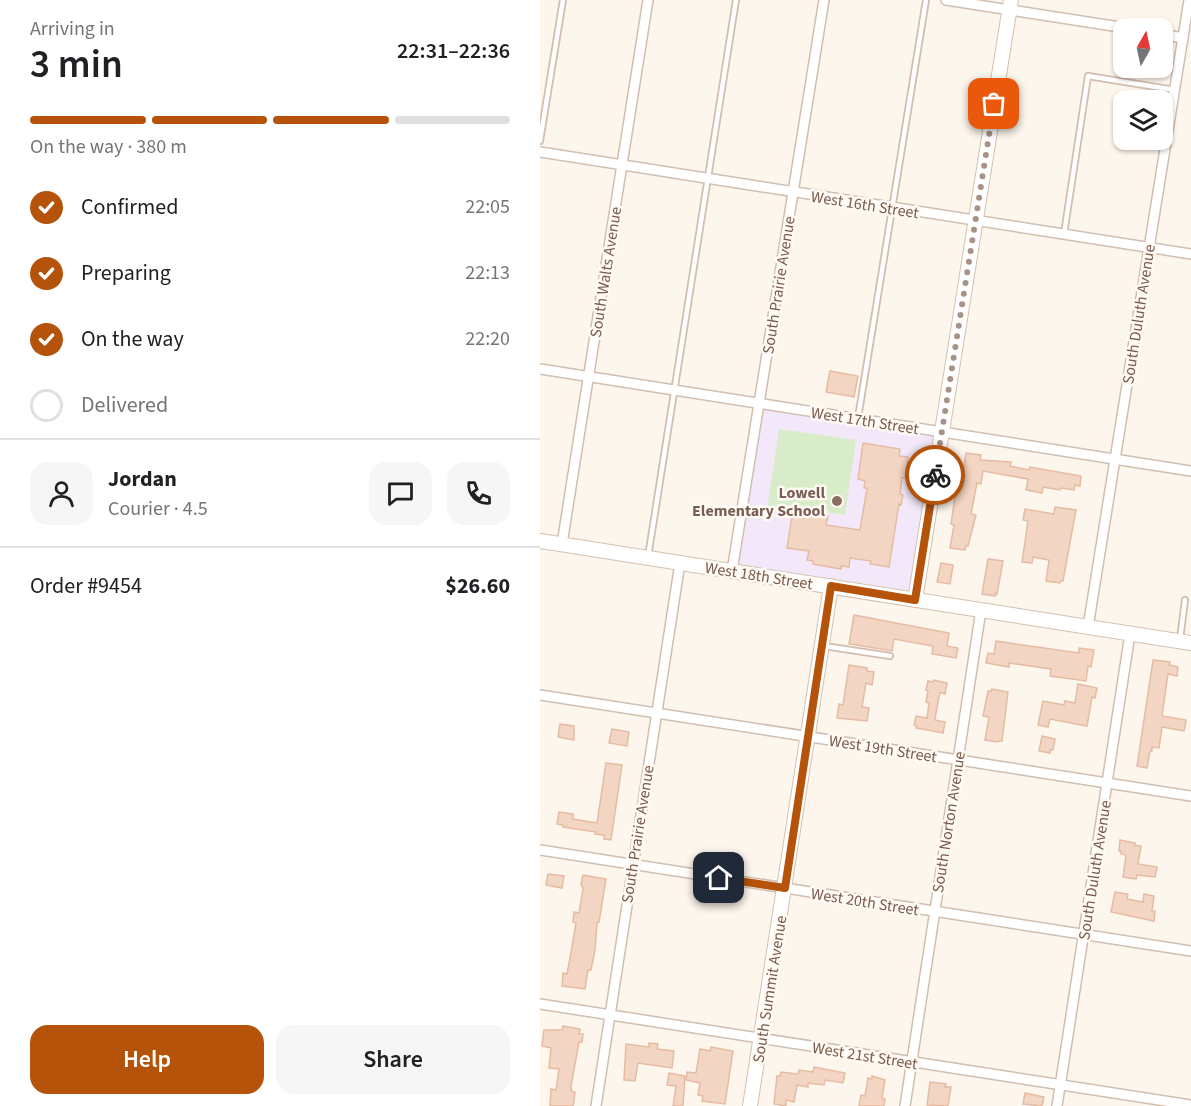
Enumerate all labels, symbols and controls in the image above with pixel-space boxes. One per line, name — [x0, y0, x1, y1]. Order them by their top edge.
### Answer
text: Arriving in — [30, 15, 115, 43]
north arrow — [1113, 18, 1173, 78]
map controls — [1113, 18, 1173, 150]
text: 22:31–22:36 — [397, 35, 510, 67]
text: 3 min — [30, 37, 123, 93]
pin — [968, 78, 1019, 129]
icon: bag — [977, 87, 1010, 120]
button: layers — [1113, 90, 1173, 150]
text: On the way · 380 m — [30, 133, 187, 161]
street label: West 16th Street — [809, 186, 921, 224]
icon: check — [30, 191, 63, 224]
text: Confirmed — [81, 191, 178, 223]
text: 22:05 — [465, 193, 510, 221]
street label: South Walts Avenue — [585, 205, 627, 339]
street label: South Prairie Avenue — [757, 215, 801, 356]
street label: South Duluth Avenue — [1117, 243, 1161, 386]
icon: check — [30, 257, 63, 290]
text: Preparing — [81, 257, 171, 289]
text: 22:13 — [465, 259, 510, 287]
icon: check — [30, 323, 63, 356]
text: On the way — [81, 323, 184, 355]
text: 22:20 — [465, 325, 510, 353]
text: Delivered — [81, 389, 168, 421]
street label: West 17th Street — [809, 402, 921, 440]
courier — [905, 445, 965, 505]
icon: bike — [919, 459, 952, 492]
button: person — [30, 462, 93, 525]
button: chat — [369, 462, 432, 525]
button: phone — [447, 462, 510, 525]
text: Jordan — [108, 463, 177, 495]
place label: Lowell Elementary School — [692, 482, 825, 522]
marker: Lowell Elementary School — [830, 494, 844, 508]
text: Courier · 4.5 — [108, 495, 208, 523]
street label: West 18th Street — [703, 557, 815, 595]
text: Order #9454 — [30, 570, 142, 602]
text: $26.60 — [445, 570, 510, 602]
street label: West 19th Street — [827, 730, 939, 768]
street label: South Norton Avenue — [927, 750, 971, 894]
street label: South Prairie Avenue — [616, 764, 660, 905]
street label: South Duluth Avenue — [1073, 799, 1117, 942]
pin — [693, 852, 744, 903]
icon: home — [702, 861, 735, 894]
street label: West 20th Street — [809, 883, 921, 921]
street label: South Summit Avenue — [747, 914, 793, 1064]
button: Help — [30, 1025, 264, 1094]
button: Share — [276, 1025, 510, 1094]
street label: West 21st Street — [811, 1037, 920, 1075]

